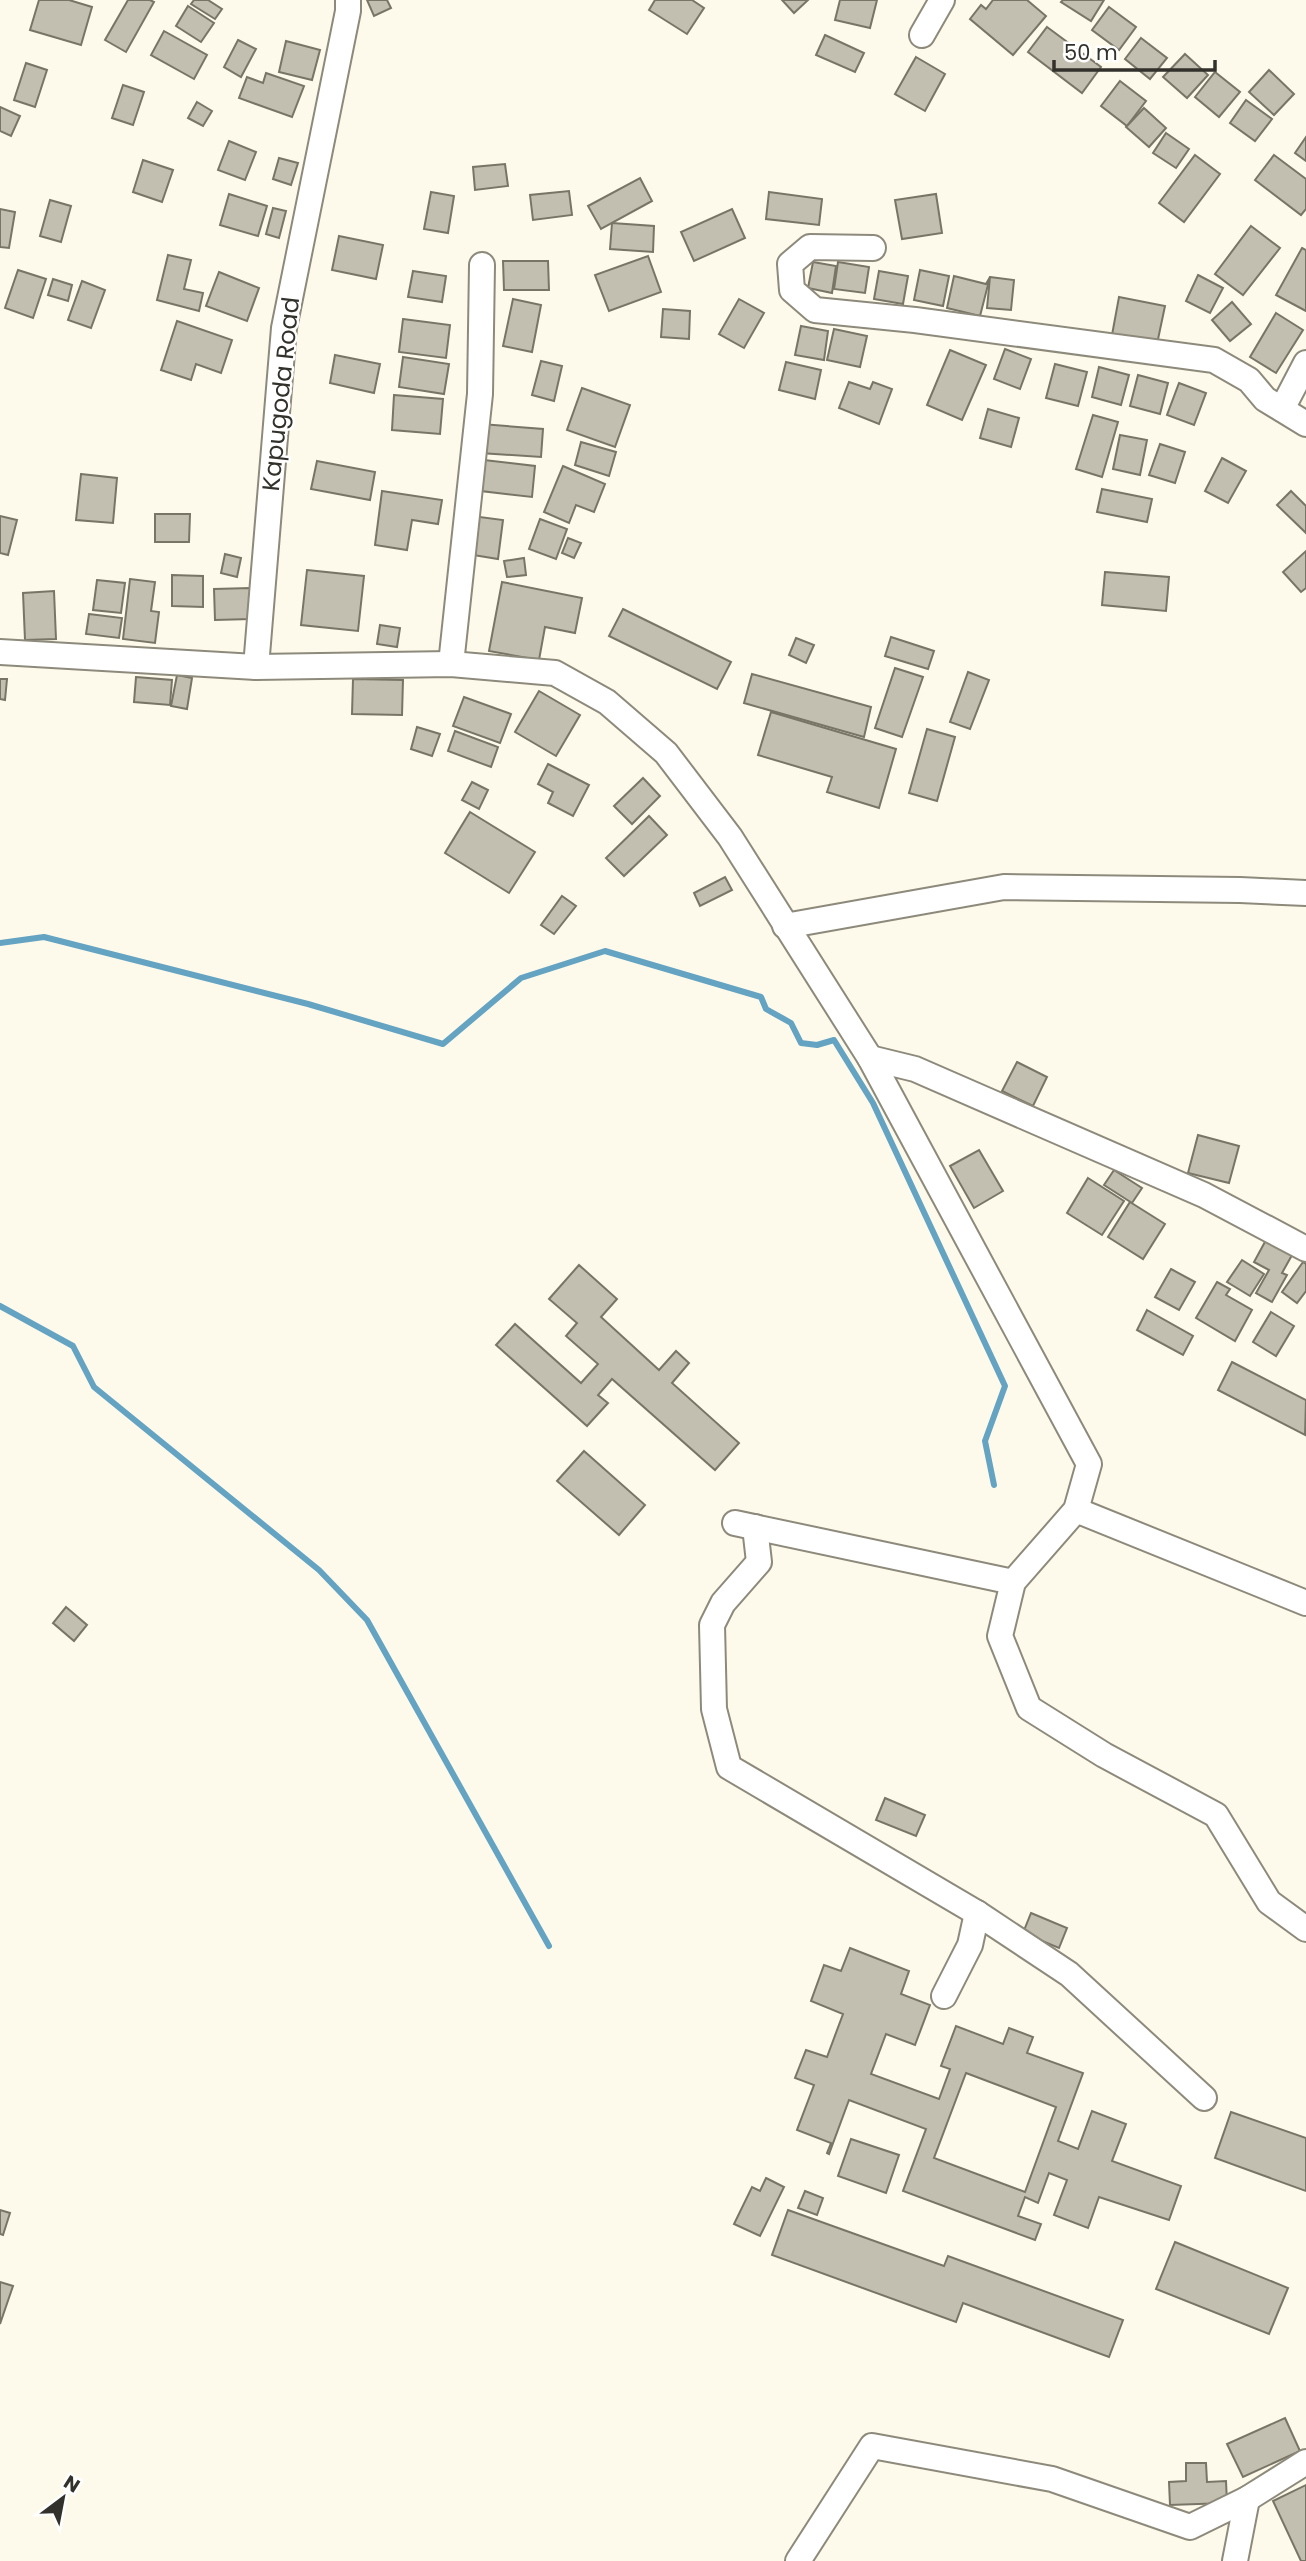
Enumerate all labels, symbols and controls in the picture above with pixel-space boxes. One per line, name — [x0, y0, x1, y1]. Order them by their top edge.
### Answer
scale bar — [1054, 28, 1215, 72]
text: 50 m — [1064, 38, 1118, 67]
street label: Kapugoda Road — [254, 295, 307, 493]
north arrow — [28, 2463, 98, 2533]
text: N — [59, 2469, 85, 2499]

